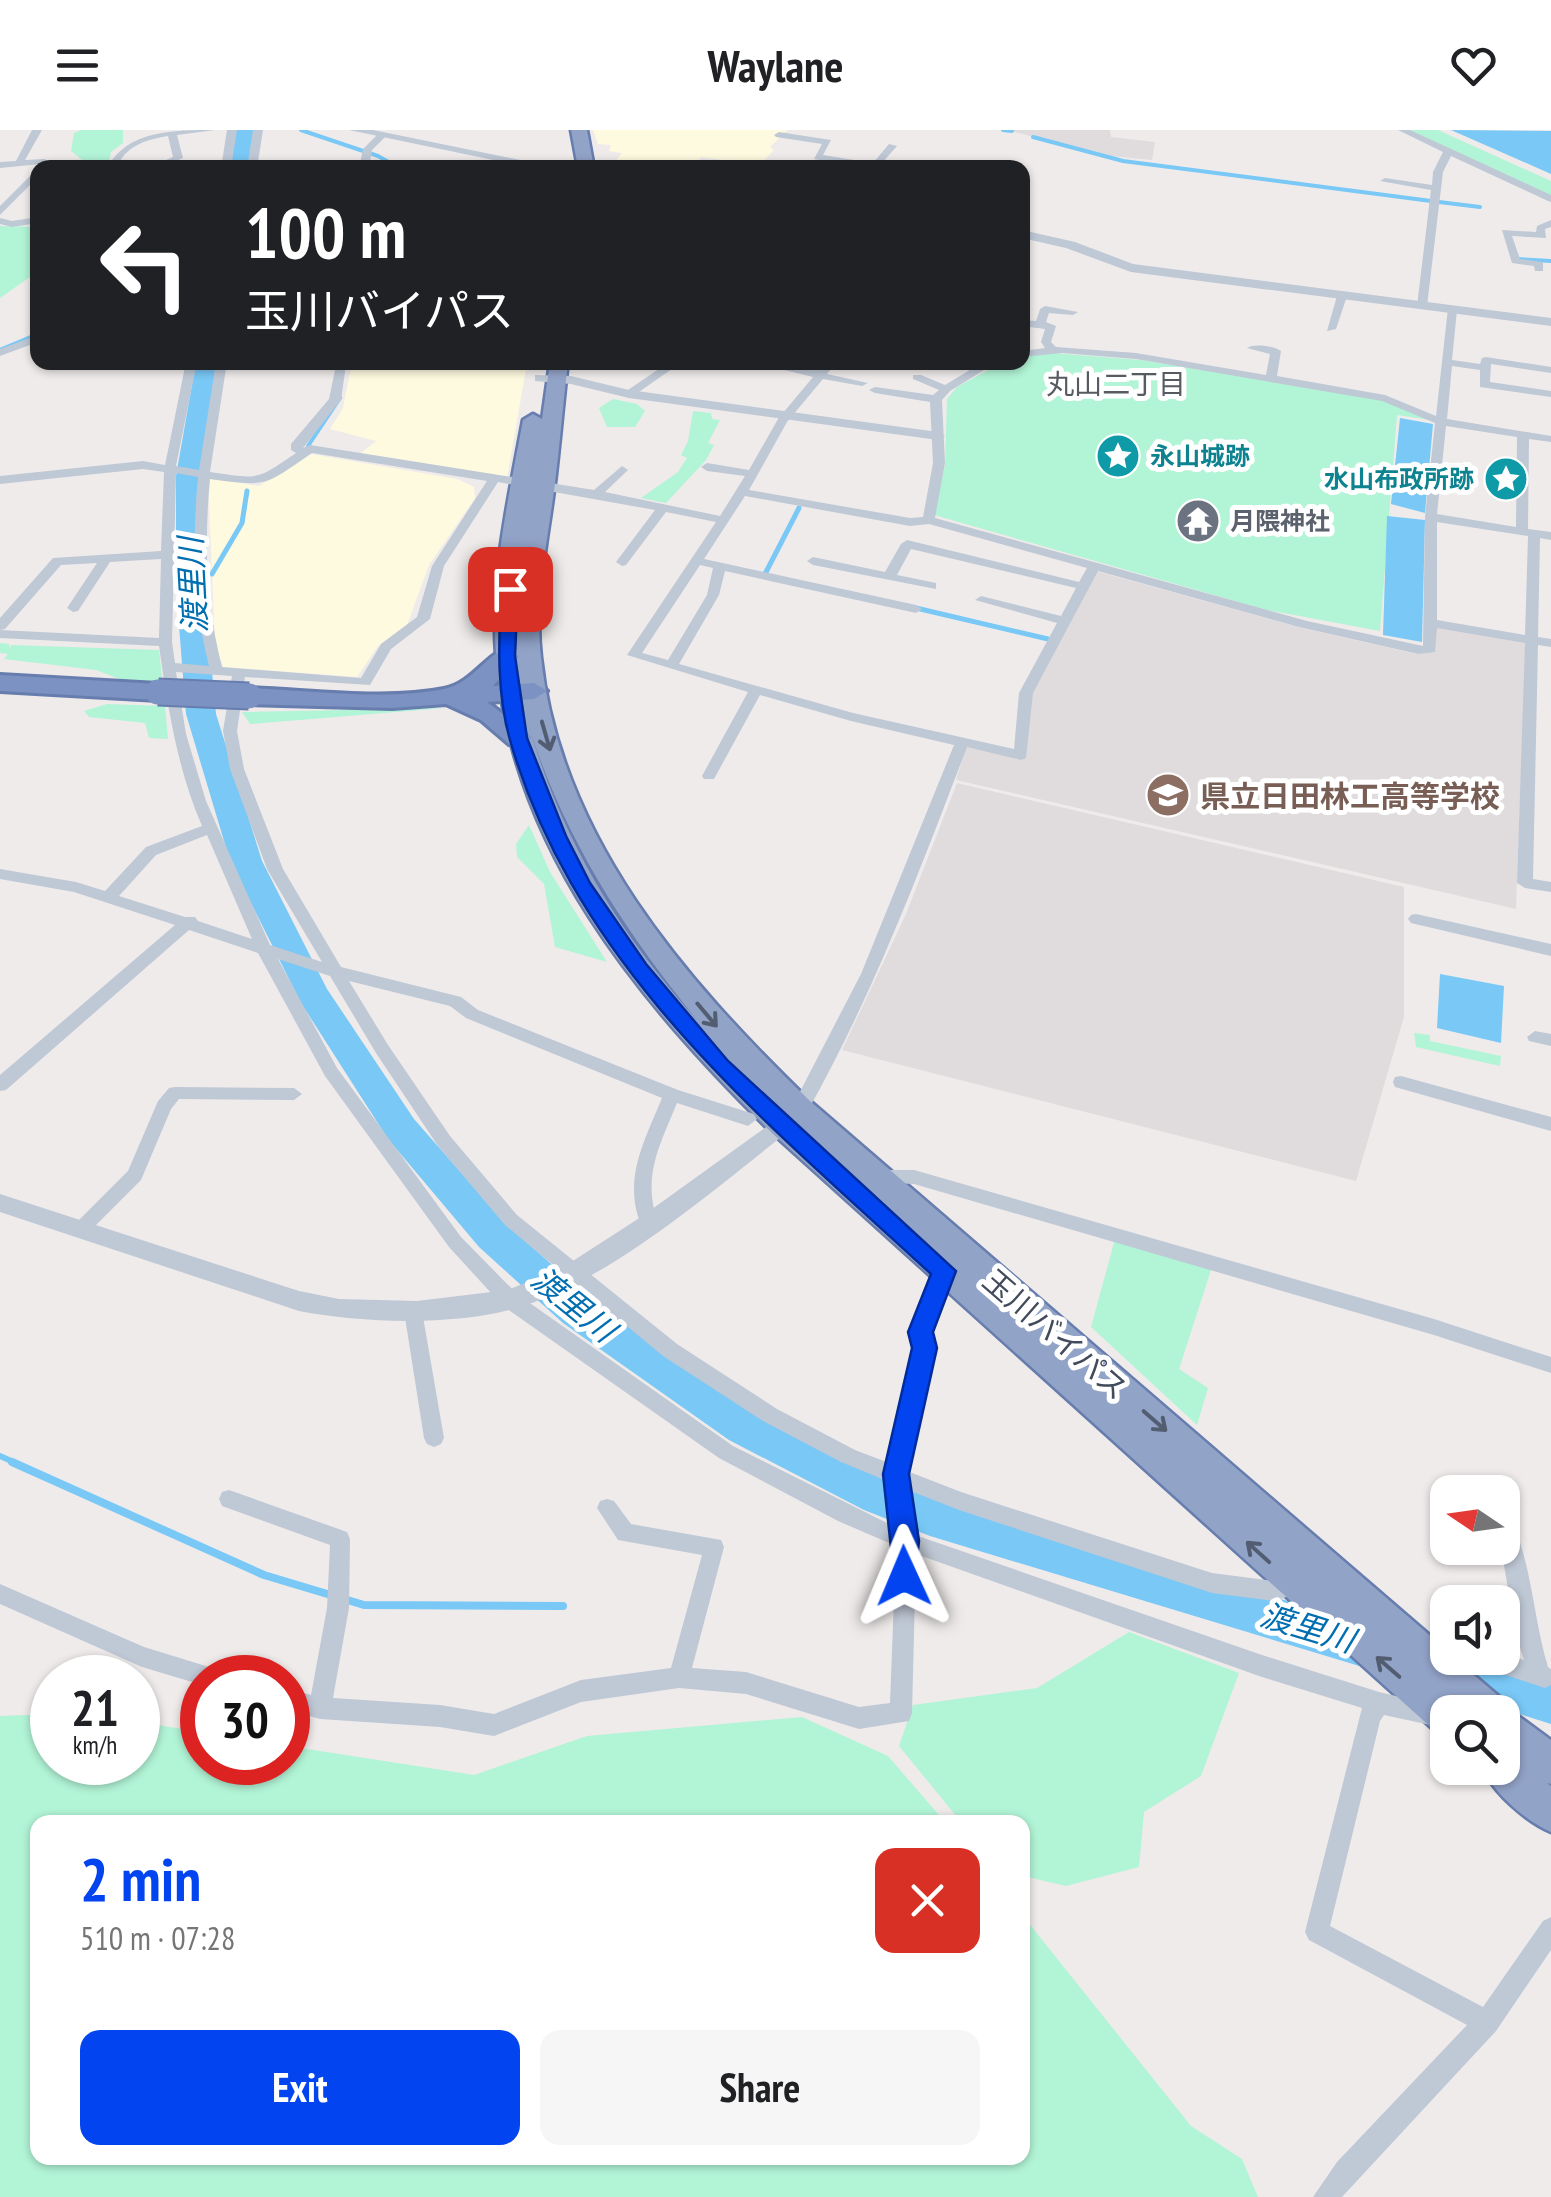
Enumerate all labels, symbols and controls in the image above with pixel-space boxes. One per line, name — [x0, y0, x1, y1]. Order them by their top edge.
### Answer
text: Waylane — [708, 36, 844, 94]
icon: menu — [50, 38, 105, 93]
icon: heart — [1446, 38, 1501, 93]
text: 100 m — [245, 187, 406, 277]
icon: left — [80, 200, 210, 330]
text: 玉川バイパス — [245, 281, 514, 339]
district label: 丸山二丁目 — [1046, 365, 1186, 402]
place icon: 永山城跡 — [1095, 433, 1141, 479]
place label: 永山城跡 — [1150, 440, 1250, 472]
place icon: 水山布政所跡 — [1483, 456, 1529, 502]
place label: 水山布政所跡 — [1324, 463, 1474, 495]
temple icon: 月隈神社 — [1175, 498, 1221, 544]
place label: 月隈神社 — [1230, 505, 1330, 537]
water label: 渡里川 — [168, 533, 215, 634]
pin — [468, 547, 553, 632]
icon: arrive — [483, 562, 538, 617]
one-way arrow — [537, 720, 556, 751]
school or university icon: 県立日田林工高等学校 — [1145, 772, 1191, 818]
place label: 県立日田林工高等学校 — [1200, 776, 1500, 815]
one-way arrow — [696, 1001, 718, 1027]
water label: 渡里川 — [523, 1257, 627, 1352]
street label: 玉川バイパス — [976, 1260, 1136, 1408]
one-way arrow — [1142, 1410, 1167, 1433]
north arrow — [1430, 1475, 1520, 1565]
map controls — [1430, 1475, 1520, 1785]
position arrow — [852, 1524, 956, 1628]
one-way arrow — [1246, 1540, 1271, 1563]
button: sound — [1430, 1585, 1520, 1675]
water label: 渡里川 — [1256, 1593, 1363, 1662]
speed limit sign: 30 — [180, 1655, 310, 1785]
one-way arrow — [1376, 1655, 1401, 1678]
text: 21 — [71, 1675, 119, 1740]
button: search — [1430, 1695, 1520, 1785]
text: km/h — [73, 1729, 117, 1761]
text: 2 min — [80, 1840, 201, 1918]
button: close — [875, 1848, 980, 1953]
text: 510 m · 07:28 — [80, 1917, 235, 1959]
button: Exit — [80, 2030, 520, 2145]
button: Share — [540, 2030, 980, 2145]

